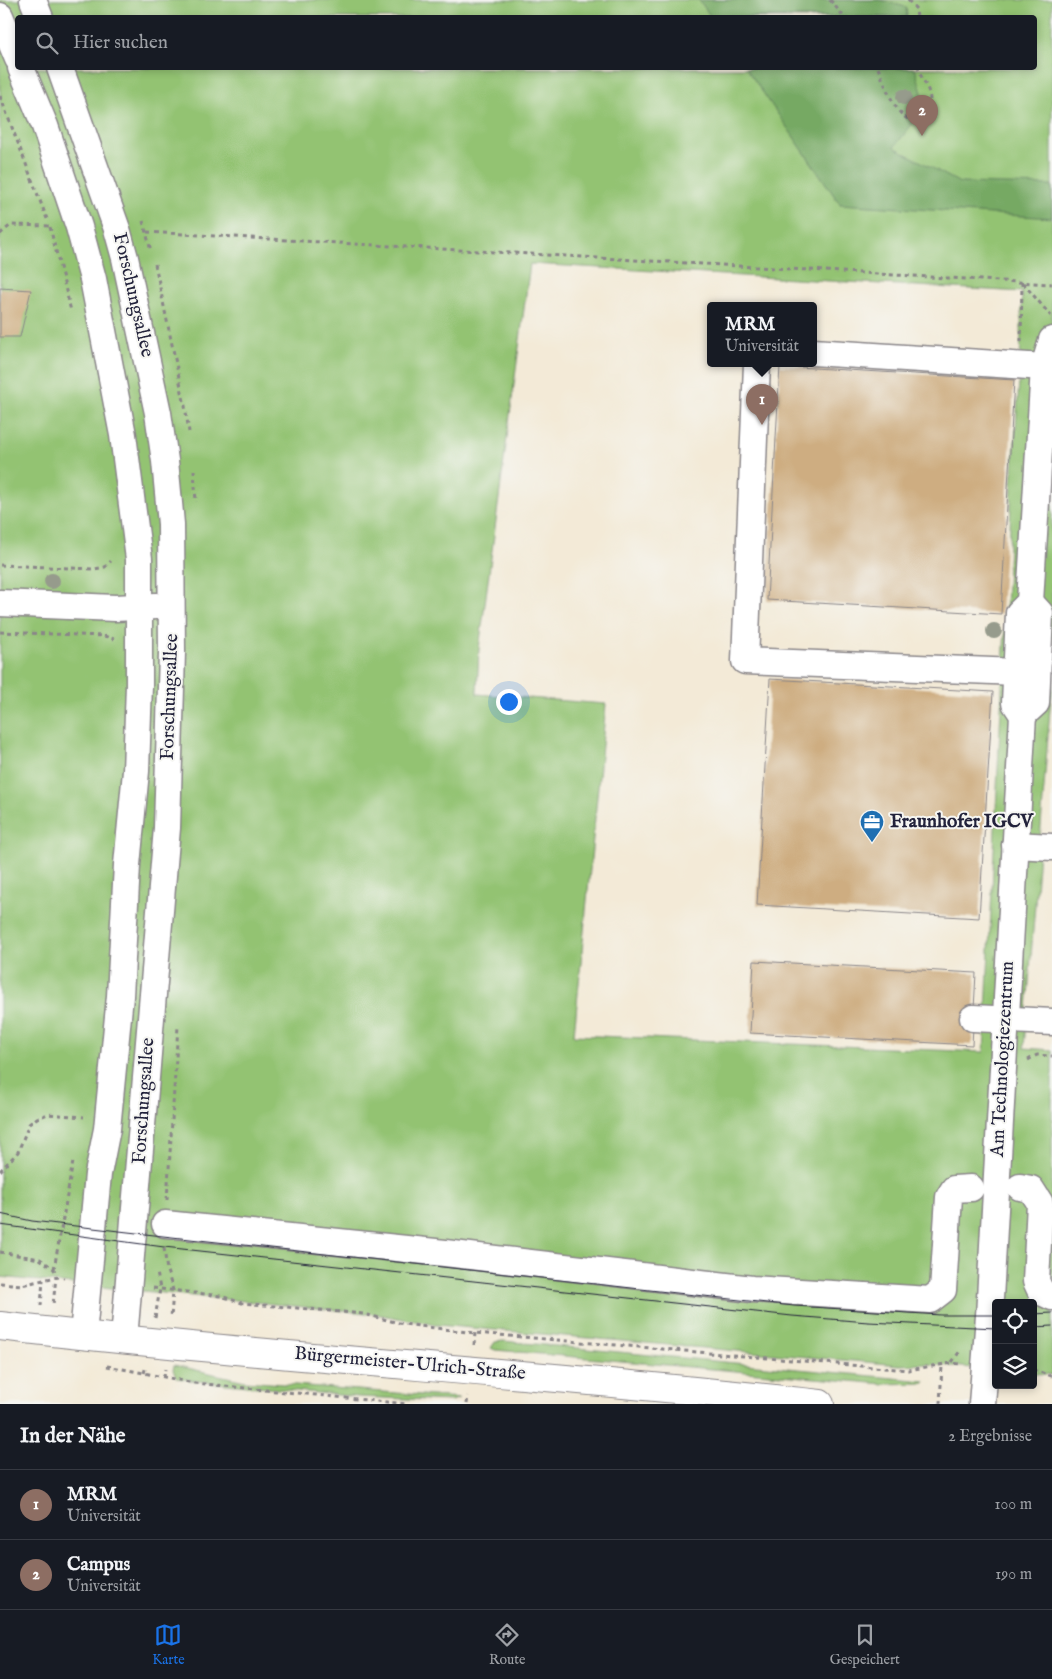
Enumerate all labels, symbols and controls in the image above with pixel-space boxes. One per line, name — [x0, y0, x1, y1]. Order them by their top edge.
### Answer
search box — [15, 15, 1037, 70]
icon: search — [33, 29, 61, 57]
text: Hier suchen — [73, 31, 168, 55]
pin: 2 — [906, 95, 938, 136]
street label: Forschungsallee — [107, 231, 159, 360]
popup — [707, 302, 817, 367]
text: MRM — [725, 313, 775, 337]
text: Universität — [725, 337, 799, 357]
pin: 1 — [746, 384, 778, 425]
street label: Forschungsallee — [156, 633, 184, 761]
your location — [496, 689, 522, 715]
office icon: Fraunhofer IGCV — [859, 809, 885, 843]
place label: Fraunhofer IGCV — [890, 810, 1034, 834]
street label: Am Technologiezentrum — [986, 960, 1020, 1159]
street label: Forschungsallee — [128, 1037, 160, 1165]
map controls — [992, 1299, 1037, 1389]
button: locate — [992, 1299, 1037, 1344]
street label: Bürgermeister-Ulrich-Straße — [293, 1342, 527, 1386]
button: layers — [992, 1344, 1037, 1389]
text: In der Nähe — [20, 1423, 126, 1450]
text: 2 Ergebnisse — [948, 1427, 1032, 1447]
text: MRM — [67, 1483, 117, 1507]
text: 1 — [33, 1495, 39, 1515]
text: 100 m — [995, 1495, 1032, 1515]
text: Universität — [67, 1507, 141, 1527]
text: Campus — [67, 1553, 130, 1577]
text: 2 — [32, 1565, 40, 1585]
text: 190 m — [995, 1565, 1032, 1585]
text: Universität — [67, 1577, 141, 1597]
tab: Karte — [152, 1621, 185, 1669]
tab: Route — [489, 1621, 526, 1669]
tab: Gespeichert — [830, 1621, 900, 1669]

